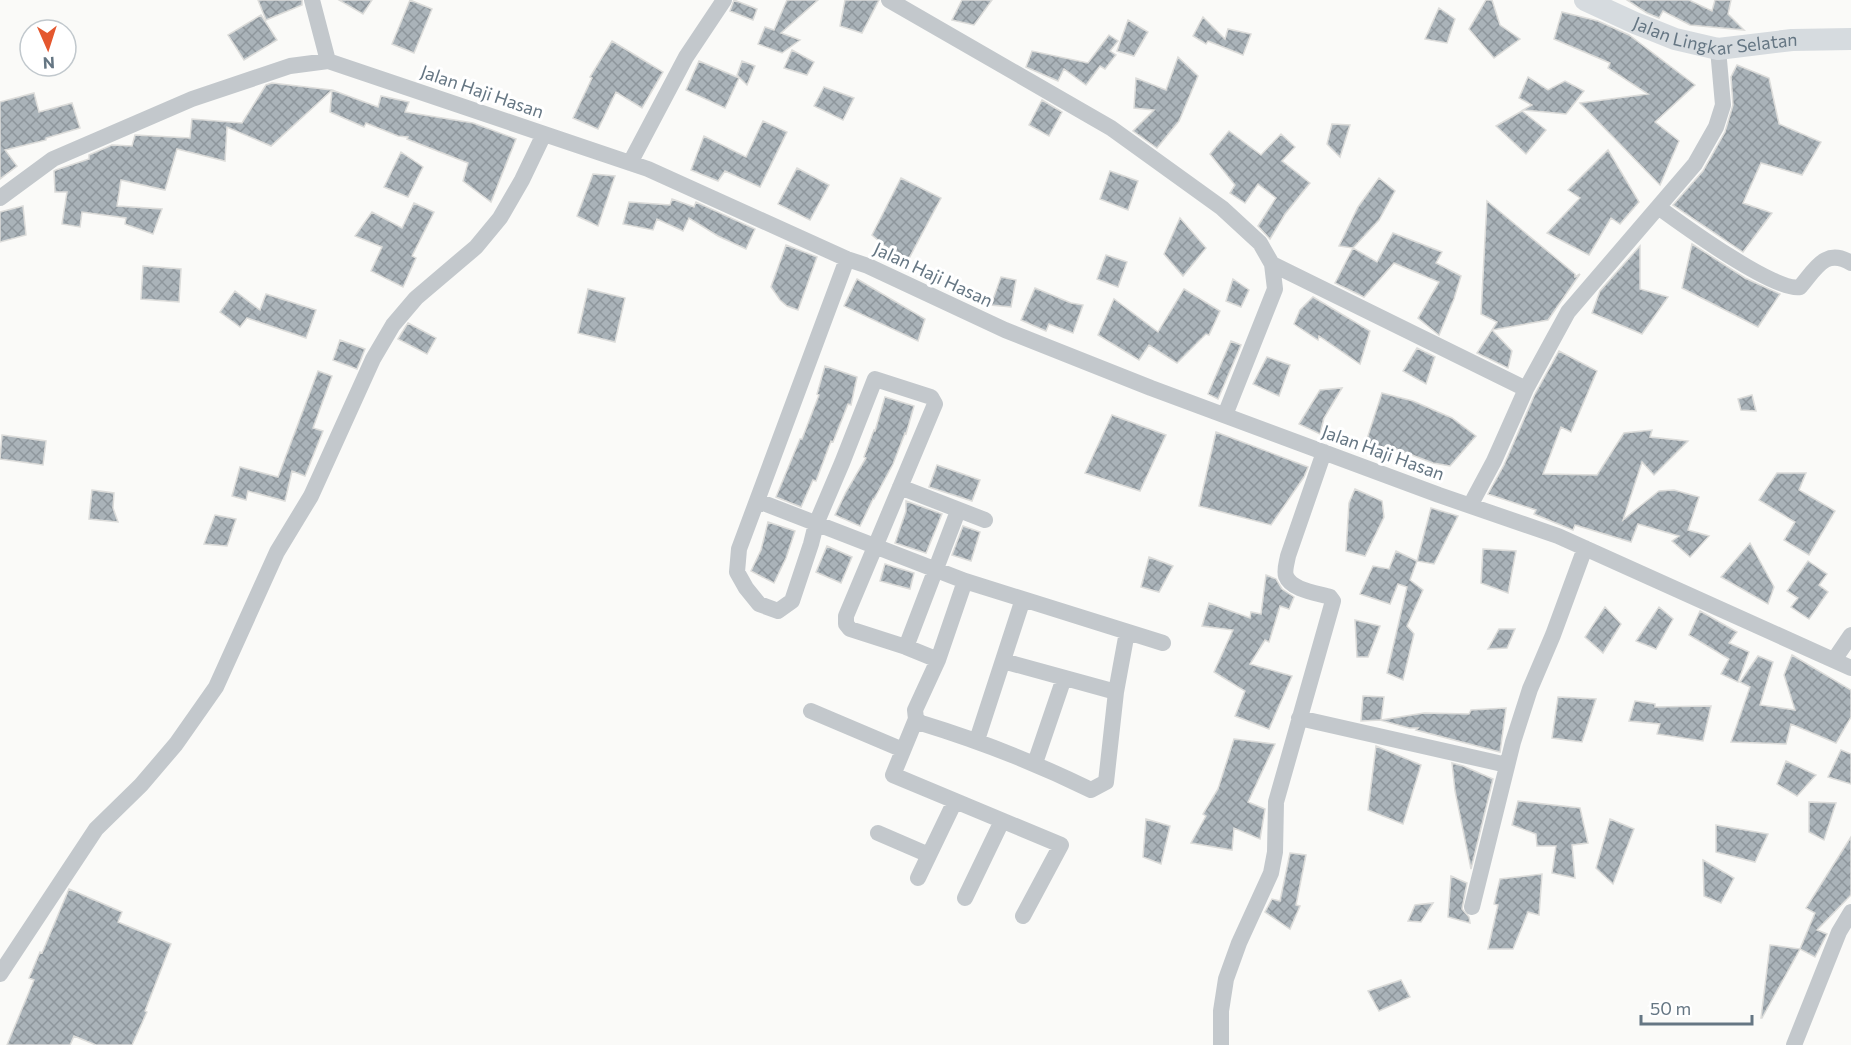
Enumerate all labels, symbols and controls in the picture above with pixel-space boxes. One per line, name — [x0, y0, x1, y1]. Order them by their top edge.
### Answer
street label: Jalan Lingkar Selatan — [1630, 11, 1798, 59]
north arrow — [18, 18, 78, 78]
text: N — [42, 54, 55, 73]
street label: Jalan Haji Hasan — [418, 60, 547, 122]
street label: Jalan Haji Hasan — [870, 237, 996, 311]
street label: Jalan Haji Hasan — [1319, 420, 1448, 484]
scale bar — [1641, 988, 1752, 1026]
text: 50 m — [1650, 997, 1691, 1019]

